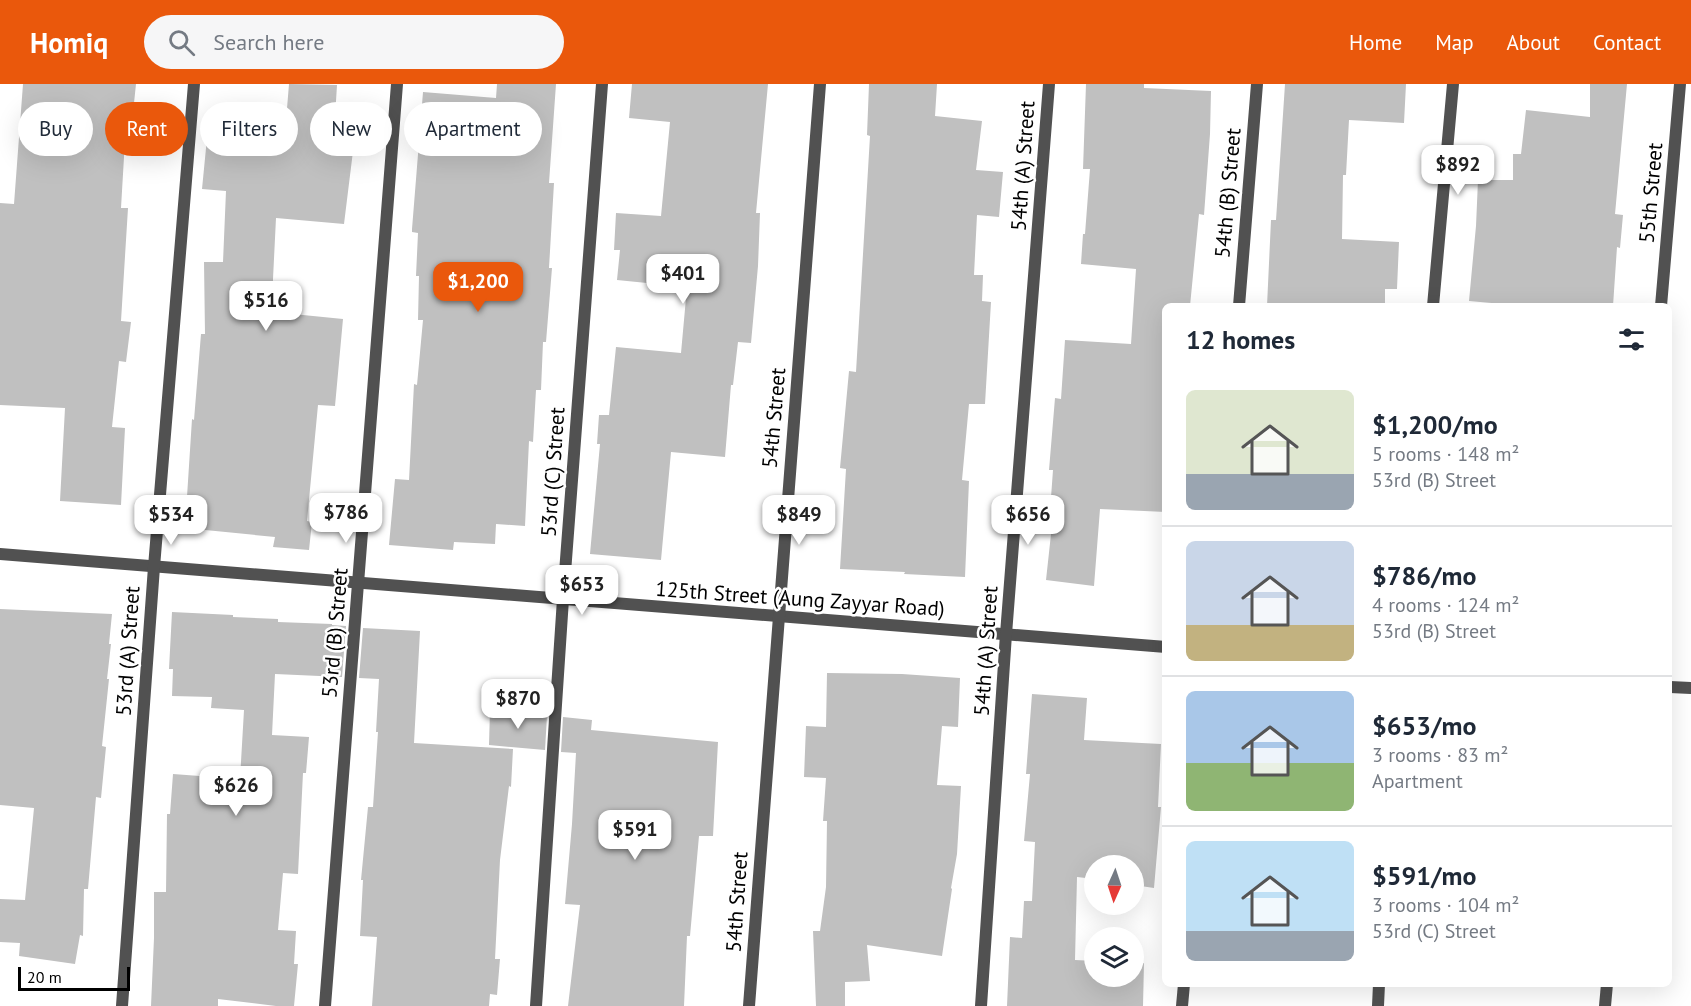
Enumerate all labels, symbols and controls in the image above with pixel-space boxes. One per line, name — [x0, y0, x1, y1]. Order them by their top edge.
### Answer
search box — [144, 15, 564, 69]
text: Homiq — [30, 24, 108, 61]
icon: search — [165, 26, 198, 59]
text: Search here — [213, 28, 324, 56]
text: Home — [1349, 29, 1402, 56]
text: Map — [1435, 29, 1474, 56]
text: About — [1507, 29, 1560, 56]
text: Contact — [1593, 29, 1661, 56]
street label: 54th (A) Street — [1004, 100, 1041, 232]
chip: Buy — [18, 102, 93, 156]
chip: Rent — [105, 102, 188, 156]
chip: Filters — [200, 102, 298, 156]
chip: New — [310, 102, 392, 156]
chip: Apartment — [404, 102, 542, 156]
street label: 54th (B) Street — [1208, 127, 1247, 259]
street label: 55th Street — [1633, 142, 1668, 244]
pin: $892 — [1422, 145, 1494, 196]
text: $892 — [1435, 151, 1481, 177]
pin: $401 — [647, 254, 719, 305]
text: $401 — [660, 260, 706, 286]
pin: $1,200 — [429, 262, 527, 313]
text: $1,200 — [447, 268, 509, 294]
pin: $516 — [230, 281, 302, 332]
text: $516 — [243, 287, 289, 313]
text: 12 homes — [1186, 323, 1295, 356]
icon: filters — [1615, 323, 1648, 356]
street label: 54th Street — [756, 367, 791, 469]
street label: 53rd (C) Street — [535, 406, 571, 538]
text: $1,200/mo — [1372, 408, 1498, 441]
icon: home — [1234, 414, 1306, 486]
text: 5 rooms · 148 m² — [1372, 441, 1519, 467]
text: 53rd (B) Street — [1372, 467, 1496, 493]
pin: $786 — [310, 493, 382, 544]
pin: $534 — [135, 495, 207, 546]
pin: $849 — [763, 495, 835, 546]
pin: $656 — [992, 495, 1064, 546]
text: $786 — [323, 499, 369, 525]
text: $534 — [148, 501, 194, 527]
text: $849 — [776, 501, 822, 527]
text: $656 — [1005, 501, 1051, 527]
text: $786/mo — [1372, 559, 1476, 592]
pin: $653 — [546, 565, 618, 616]
icon: home — [1234, 565, 1306, 637]
street label: 53rd (B) Street — [315, 567, 354, 699]
text: $653 — [559, 571, 605, 597]
street label: 125th Street (Aung Zayyar Road) — [655, 575, 946, 622]
street label: 53rd (A) Street — [109, 585, 146, 717]
street label: 54th (A) Street — [967, 585, 1004, 717]
text: 4 rooms · 124 m² — [1372, 592, 1519, 618]
text: 53rd (B) Street — [1372, 618, 1496, 644]
pin: $870 — [482, 679, 554, 730]
text: $870 — [495, 685, 541, 711]
text: $653/mo — [1372, 709, 1476, 742]
icon: home — [1234, 715, 1306, 787]
text: 3 rooms · 83 m² — [1372, 742, 1508, 768]
pin: $626 — [200, 766, 272, 817]
text: Apartment — [1372, 768, 1463, 794]
text: $626 — [213, 772, 259, 798]
pin: $591 — [599, 810, 671, 861]
text: $591 — [612, 816, 658, 842]
street label: 54th Street — [720, 851, 753, 953]
north arrow — [1084, 855, 1144, 915]
map controls — [1084, 855, 1144, 987]
text: $591/mo — [1372, 859, 1476, 892]
icon: home — [1234, 865, 1306, 937]
text: 3 rooms · 104 m² — [1372, 892, 1519, 918]
text: 53rd (C) Street — [1372, 918, 1496, 944]
button: layers — [1084, 927, 1144, 987]
scale bar — [18, 964, 130, 992]
text: 20 m — [27, 967, 62, 987]

